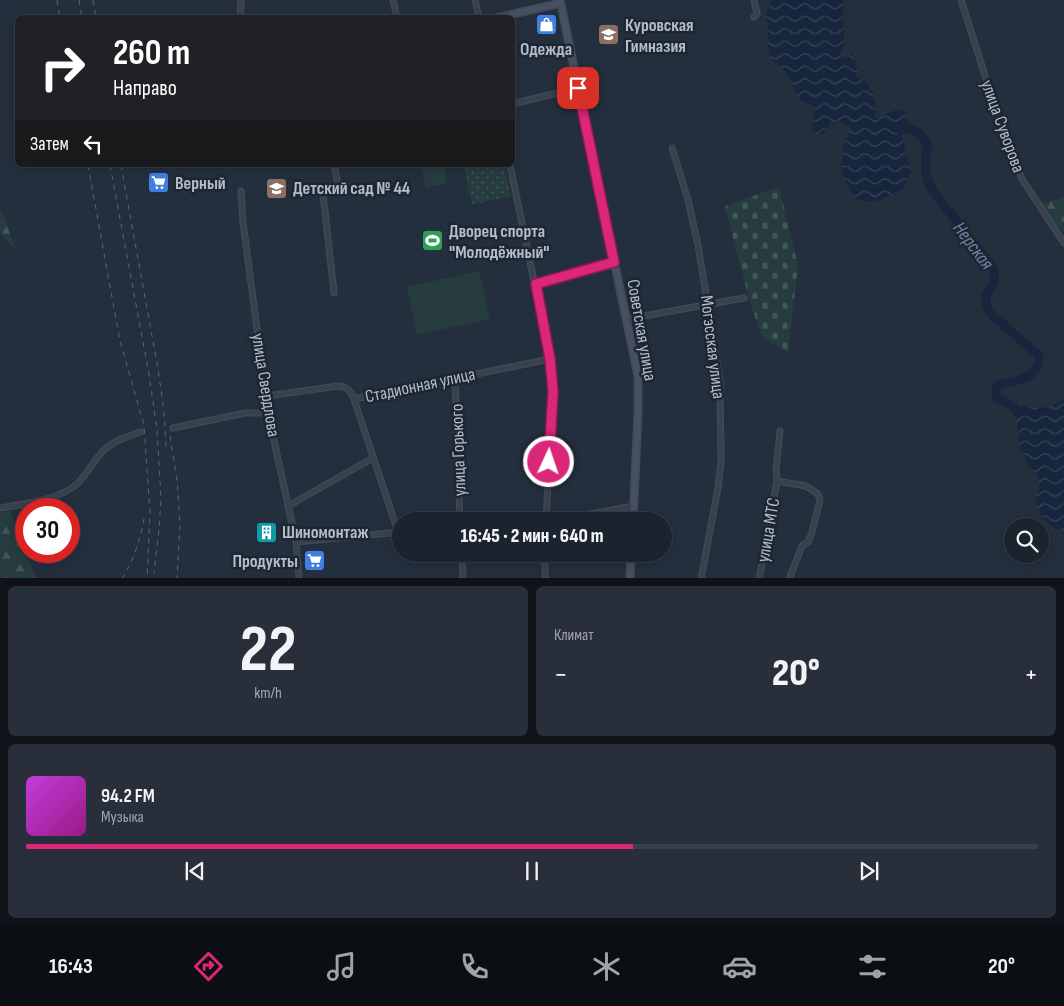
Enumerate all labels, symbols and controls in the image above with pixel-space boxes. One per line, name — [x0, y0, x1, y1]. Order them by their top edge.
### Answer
shop icon: Одежда — [534, 12, 558, 36]
place label: Куровская Гимназия — [625, 15, 694, 57]
school or university icon: Куровская Гимназия — [597, 23, 621, 47]
text: 260 m — [113, 32, 190, 75]
icon: right — [30, 35, 95, 100]
place label: Одежда — [520, 39, 572, 60]
pin — [557, 67, 599, 109]
icon: arrive — [564, 74, 592, 102]
text: Направо — [113, 75, 177, 102]
street label: улица Суворова — [976, 77, 1029, 175]
icon: left — [79, 130, 107, 158]
text: Затем — [30, 133, 69, 156]
supermarket icon: Верный — [147, 171, 171, 195]
place label: Верный — [175, 173, 226, 194]
school or university icon: Детский сад № 44 — [265, 176, 289, 200]
place label: Детский сад № 44 — [293, 178, 411, 199]
water label: Нерская — [947, 218, 999, 275]
place label: Дворец спорта "Молодёжный" — [449, 221, 549, 263]
sports icon: Дворец спорта "Молодёжный" — [421, 229, 445, 253]
street label: Советская улица — [622, 278, 661, 382]
street label: Могэсская улица — [696, 294, 729, 400]
street label: улица Свердлова — [247, 332, 284, 438]
street label: Стадионная улица — [363, 364, 477, 407]
street label: улица Горького — [446, 403, 471, 497]
position arrow — [522, 435, 574, 487]
street label: улица МТС — [753, 496, 784, 564]
speed limit sign: 30 — [15, 498, 80, 563]
map controls — [1004, 518, 1049, 563]
button: search — [1004, 518, 1049, 563]
building icon: Шиномонтаж — [254, 520, 278, 544]
place label: Шиномонтаж — [282, 522, 368, 543]
text: 16:45 · 2 мин · 640 m — [461, 525, 604, 548]
supermarket icon: Продукты — [302, 549, 326, 573]
place label: Продукты — [232, 551, 298, 572]
text: 22 — [240, 612, 296, 690]
text: Климат — [554, 626, 594, 645]
text: 20° — [772, 651, 820, 696]
text: − — [554, 658, 568, 691]
text: + — [1024, 658, 1038, 691]
text: km/h — [254, 684, 282, 703]
text: 94.2 FM — [101, 785, 155, 808]
text: Музыка — [101, 808, 144, 827]
icon: previous — [181, 857, 209, 885]
icon: pause — [518, 857, 546, 885]
icon: next — [855, 857, 883, 885]
icon: directions — [191, 949, 226, 984]
icon: music — [324, 949, 359, 984]
icon: phone — [457, 949, 492, 984]
icon: climate — [589, 949, 624, 984]
icon: car — [722, 949, 757, 984]
icon: filters — [855, 949, 890, 984]
text: 16:43 — [49, 953, 93, 980]
text: 20° — [988, 953, 1015, 980]

